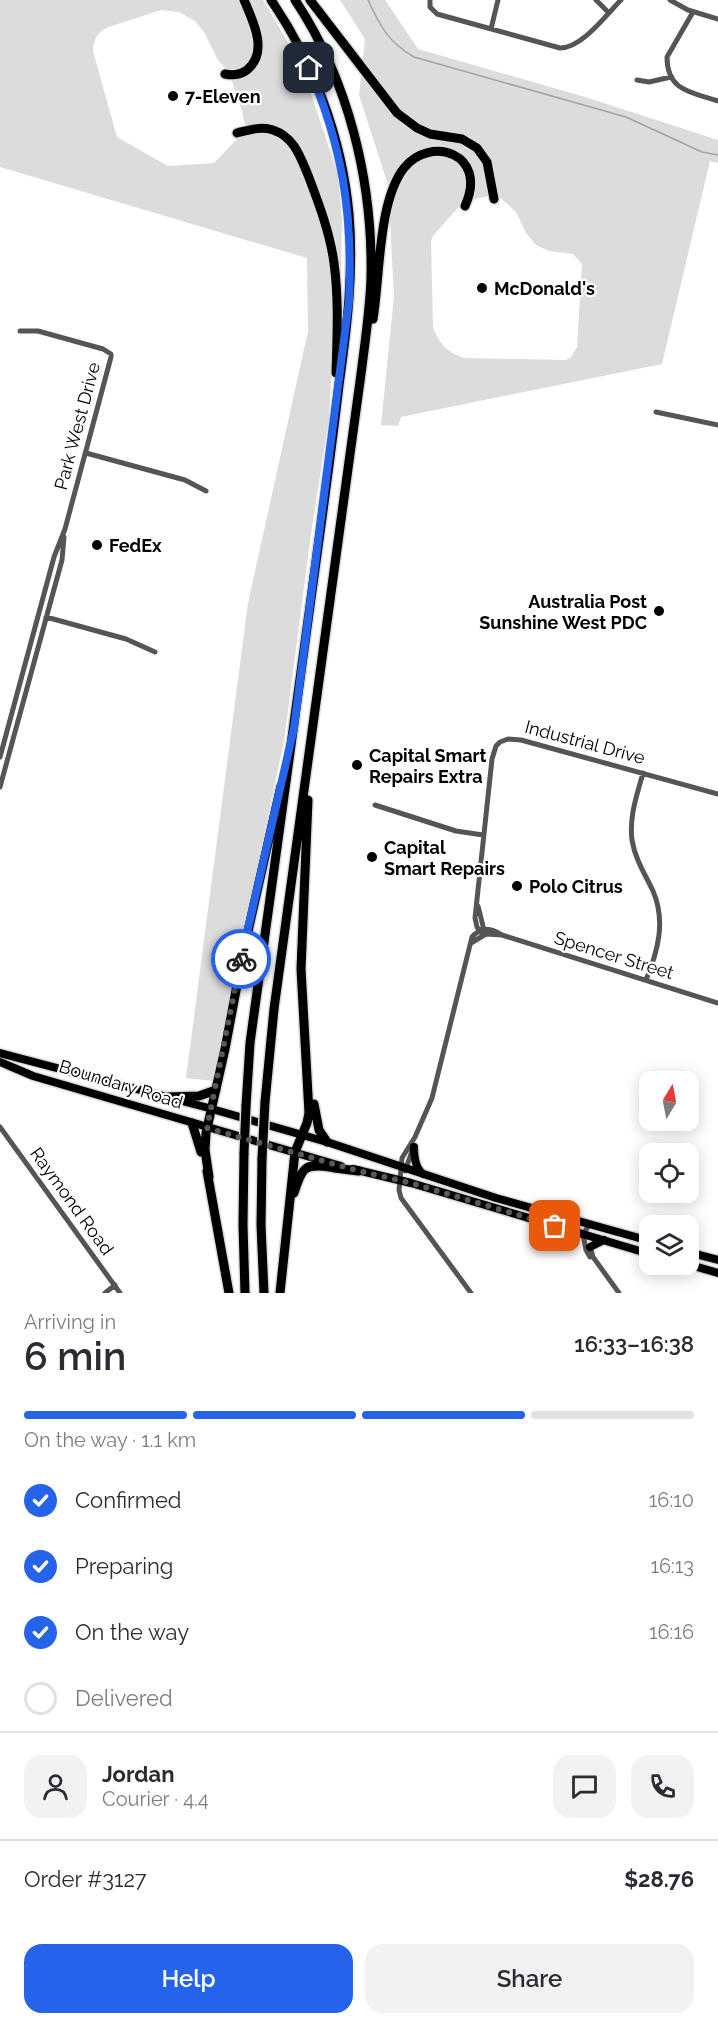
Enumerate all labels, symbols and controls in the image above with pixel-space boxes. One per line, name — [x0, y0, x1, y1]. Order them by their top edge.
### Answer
pin — [283, 42, 334, 93]
icon: home — [292, 51, 325, 84]
place label: 7-Eleven — [185, 86, 261, 107]
marker: 7-Eleven — [166, 89, 180, 103]
place label: McDonald's — [494, 278, 595, 299]
marker: McDonald's — [475, 281, 489, 295]
street label: Park West Drive — [50, 360, 104, 492]
place label: FedEx — [109, 535, 162, 556]
marker: FedEx — [90, 538, 104, 552]
place label: Australia Post Sunshine West PDC — [479, 591, 647, 633]
marker: Australia Post Sunshine West PDC — [652, 604, 666, 618]
street label: Industrial Drive — [523, 716, 648, 768]
place label: Capital Smart Repairs Extra — [369, 745, 487, 787]
marker: Capital Smart Repairs Extra — [350, 758, 364, 772]
place label: Capital Smart Repairs — [384, 837, 505, 879]
marker: Capital Smart Repairs — [365, 850, 379, 864]
place label: Polo Citrus — [529, 876, 623, 897]
marker: Polo Citrus — [510, 879, 524, 893]
street label: Spencer Street — [552, 927, 676, 983]
courier — [211, 929, 271, 989]
icon: bike — [225, 943, 258, 976]
street label: Boundary Road — [57, 1055, 185, 1113]
north arrow — [639, 1071, 699, 1131]
map controls — [639, 1071, 699, 1275]
street label: Raymond Road — [26, 1143, 118, 1259]
button: locate — [639, 1143, 699, 1203]
pin — [529, 1200, 580, 1251]
icon: bag — [538, 1209, 571, 1242]
button: layers — [639, 1215, 699, 1275]
text: Arriving in — [24, 1310, 116, 1334]
text: 16:33–16:38 — [574, 1331, 694, 1357]
text: 6 min — [24, 1333, 126, 1379]
text: On the way · 1.1 km — [24, 1428, 196, 1452]
icon: check — [24, 1484, 57, 1517]
text: Confirmed — [75, 1487, 182, 1513]
text: 16:10 — [649, 1488, 694, 1512]
icon: check — [24, 1550, 57, 1583]
text: Preparing — [75, 1553, 173, 1579]
text: 16:13 — [650, 1554, 694, 1578]
icon: check — [24, 1616, 57, 1649]
text: On the way — [75, 1619, 189, 1645]
text: 16:16 — [649, 1620, 694, 1644]
text: Delivered — [75, 1685, 173, 1711]
button: person — [24, 1755, 87, 1818]
button: chat — [553, 1755, 616, 1818]
button: phone — [631, 1755, 694, 1818]
text: Jordan — [102, 1761, 174, 1787]
text: Courier · 4.4 — [102, 1787, 209, 1811]
text: Order #3127 — [24, 1866, 147, 1892]
text: $28.76 — [624, 1866, 694, 1892]
button: Help — [24, 1944, 353, 2013]
button: Share — [365, 1944, 694, 2013]

